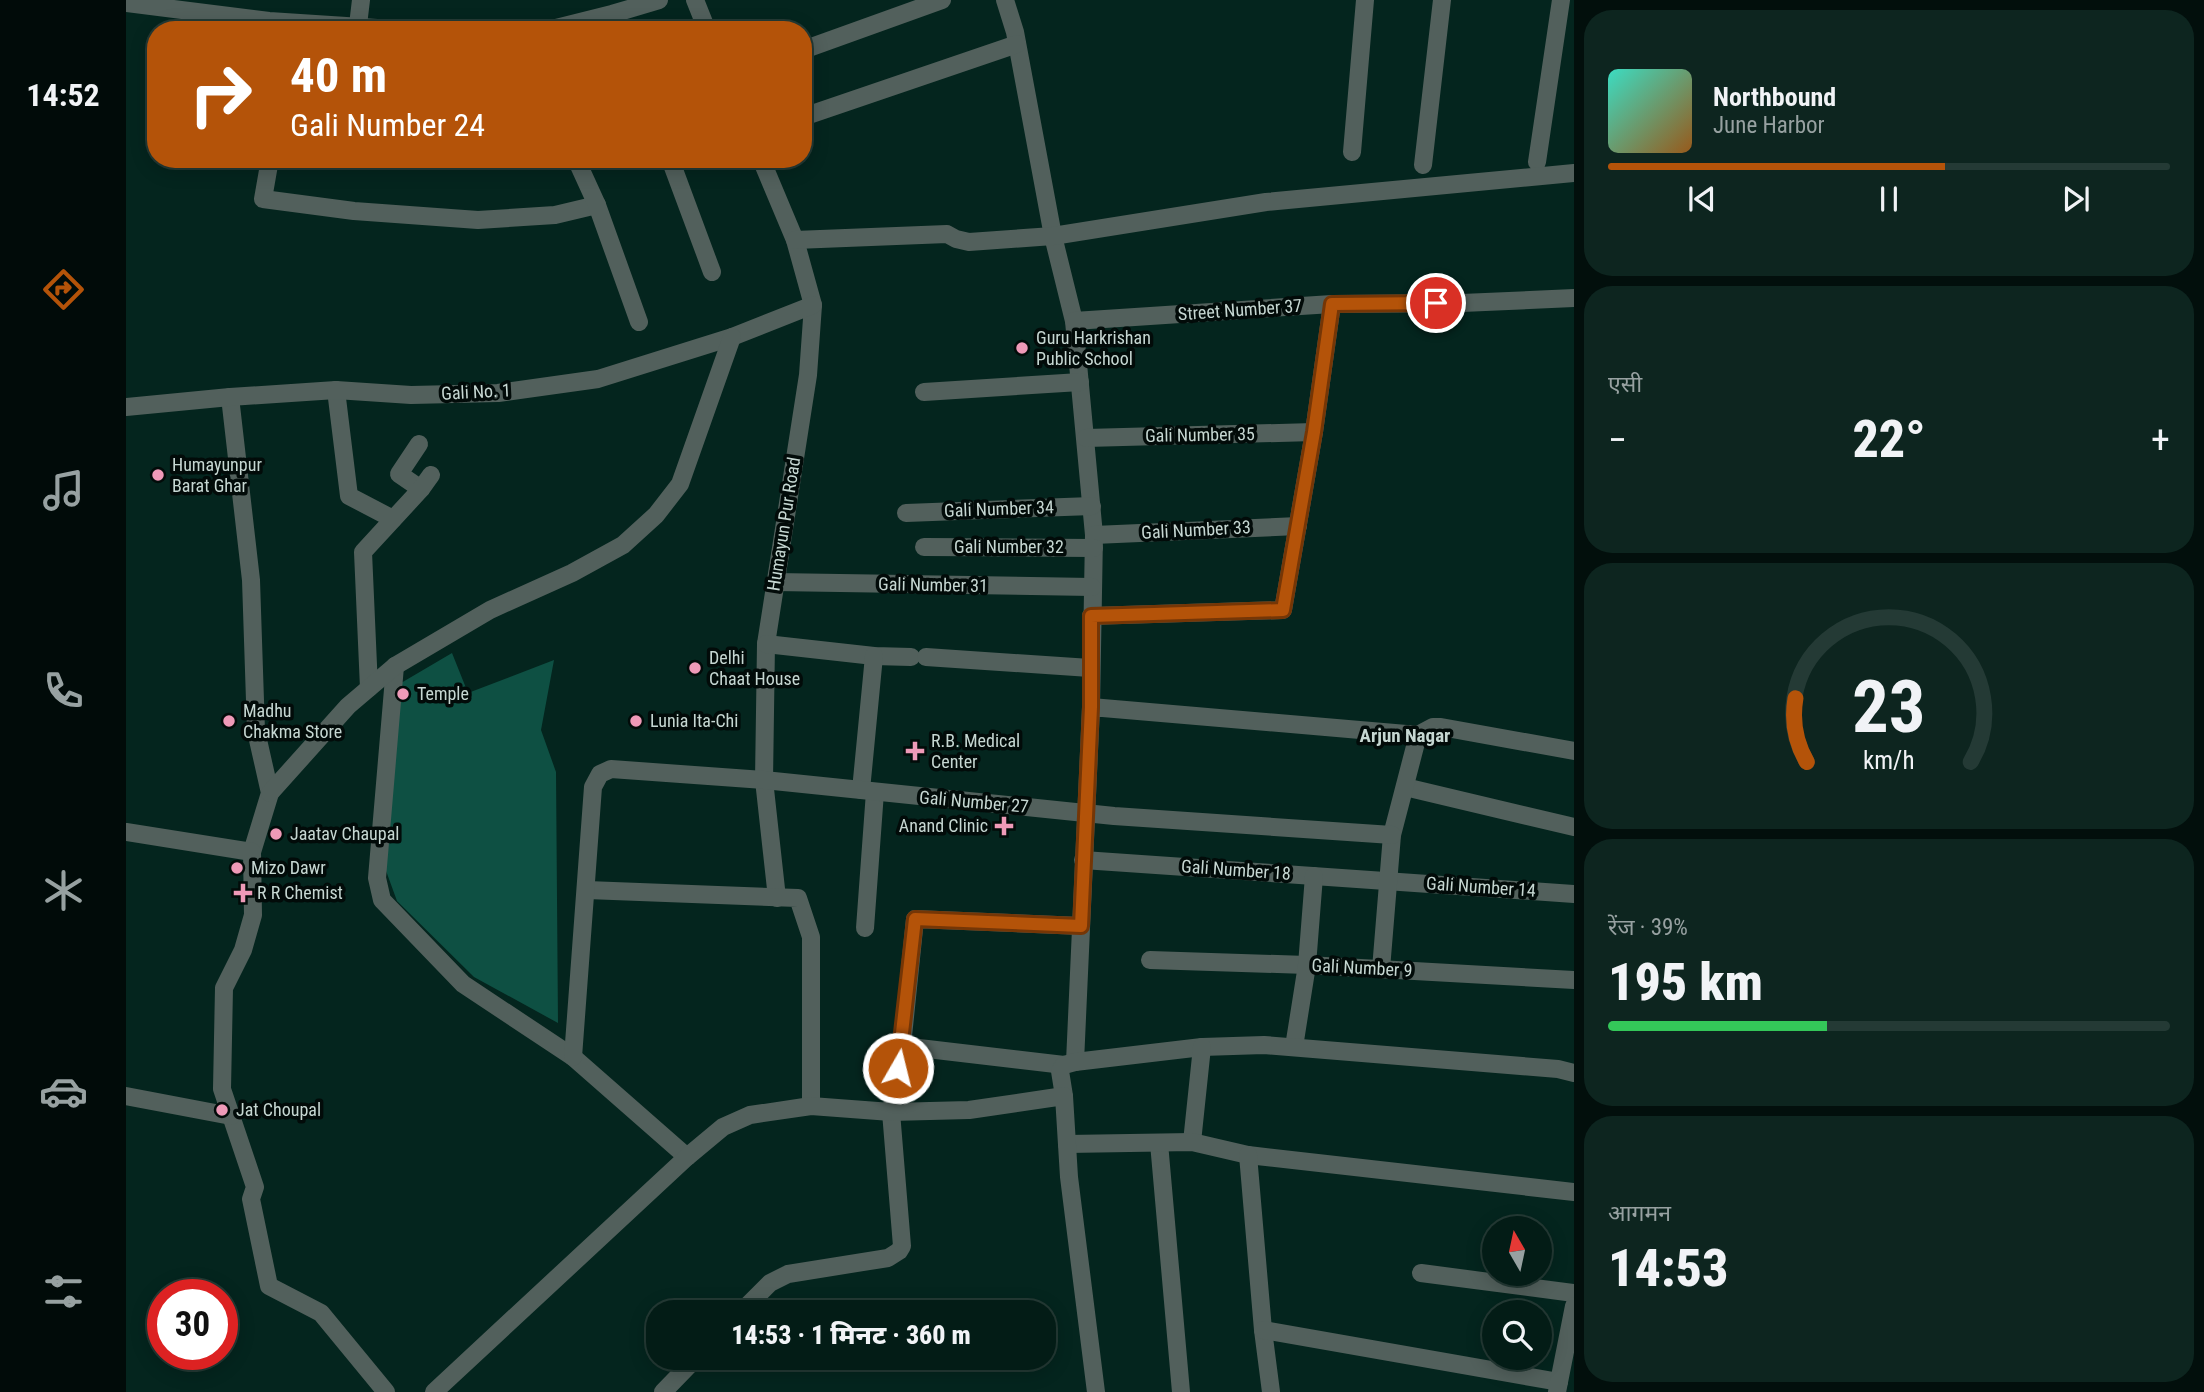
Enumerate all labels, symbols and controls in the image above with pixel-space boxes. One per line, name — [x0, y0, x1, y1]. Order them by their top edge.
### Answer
text: 40 m — [290, 47, 387, 104]
icon: right — [175, 49, 266, 140]
text: 14:52 — [26, 76, 100, 114]
text: Northbound — [1713, 82, 1836, 112]
text: Gali Number 24 — [290, 106, 485, 144]
text: June Harbor — [1713, 112, 1825, 139]
icon: previous — [1683, 180, 1721, 218]
icon: pause — [1870, 180, 1908, 218]
icon: next — [2057, 180, 2095, 218]
icon: directions — [39, 265, 88, 314]
pin — [1406, 273, 1466, 333]
icon: arrive — [1417, 284, 1455, 322]
street label: Street Number 37 — [1177, 295, 1303, 324]
place label: Guru Harkrishan Public School — [1036, 327, 1151, 369]
marker: Guru Harkrishan Public School — [1014, 340, 1030, 356]
text: एसी — [1608, 371, 1642, 398]
street label: Gali No. 1 — [441, 379, 511, 404]
text: 22° — [1852, 409, 1926, 470]
text: − — [1608, 418, 1627, 462]
text: + — [2151, 418, 2170, 462]
street label: Gali Number 35 — [1145, 423, 1255, 446]
place label: Humayunpur Barat Ghar — [172, 454, 262, 496]
street label: Humayun Pur Road — [763, 455, 804, 592]
icon: music — [39, 466, 88, 515]
marker: Humayunpur Barat Ghar — [150, 467, 166, 483]
street label: Gali Number 34 — [944, 496, 1054, 521]
street label: Gali Number 33 — [1141, 516, 1251, 543]
street label: Gali Number 32 — [954, 536, 1064, 557]
street label: Gali Number 31 — [878, 573, 988, 596]
place label: Delhi Chaat House — [709, 647, 800, 689]
marker: Delhi Chaat House — [687, 660, 703, 676]
text: 23 — [1852, 664, 1926, 750]
icon: phone — [39, 666, 88, 715]
place label: Temple — [417, 683, 469, 704]
marker: Temple — [395, 686, 411, 702]
place label: Madhu Chakma Store — [243, 700, 342, 742]
place label: Lunia Ita-Chi — [650, 710, 738, 731]
marker: Madhu Chakma Store — [221, 713, 237, 729]
marker: Lunia Ita-Chi — [628, 713, 644, 729]
district label: Arjun Nagar — [1360, 724, 1450, 747]
place label: R.B. Medical Center — [931, 730, 1020, 772]
marker: R.B. Medical Center — [905, 741, 925, 761]
text: km/h — [1863, 746, 1915, 775]
street label: Gali Number 27 — [918, 786, 1030, 817]
place label: Anand Clinic — [899, 815, 988, 836]
marker: Anand Clinic — [994, 816, 1014, 836]
place label: Jaatav Chaupal — [290, 823, 399, 844]
marker: Jaatav Chaupal — [268, 826, 284, 842]
street label: Gali Number 18 — [1181, 855, 1292, 884]
place label: Mizo Dawr — [251, 857, 326, 878]
marker: Mizo Dawr — [229, 860, 245, 876]
icon: climate — [39, 866, 88, 915]
street label: Gali Number 14 — [1426, 872, 1537, 901]
place label: R R Chemist — [257, 882, 343, 903]
marker: R R Chemist — [235, 885, 251, 901]
text: रेंज · 39% — [1608, 914, 1688, 941]
text: 195 km — [1608, 952, 1763, 1013]
street label: Gali Number 9 — [1311, 954, 1413, 981]
position arrow — [861, 1031, 935, 1105]
icon: car — [39, 1067, 88, 1116]
place label: Jat Choupal — [236, 1099, 321, 1120]
marker: Jat Choupal — [214, 1102, 230, 1118]
text: आगमन — [1608, 1200, 1671, 1227]
north arrow — [1482, 1216, 1552, 1286]
map controls — [1482, 1216, 1552, 1370]
text: 14:53 — [1608, 1238, 1728, 1299]
icon: filters — [39, 1267, 88, 1316]
speed limit sign: 30 — [147, 1279, 238, 1370]
button: search — [1482, 1300, 1552, 1370]
text: 14:53 · 1 मिनट · 360 m — [731, 1320, 971, 1350]

